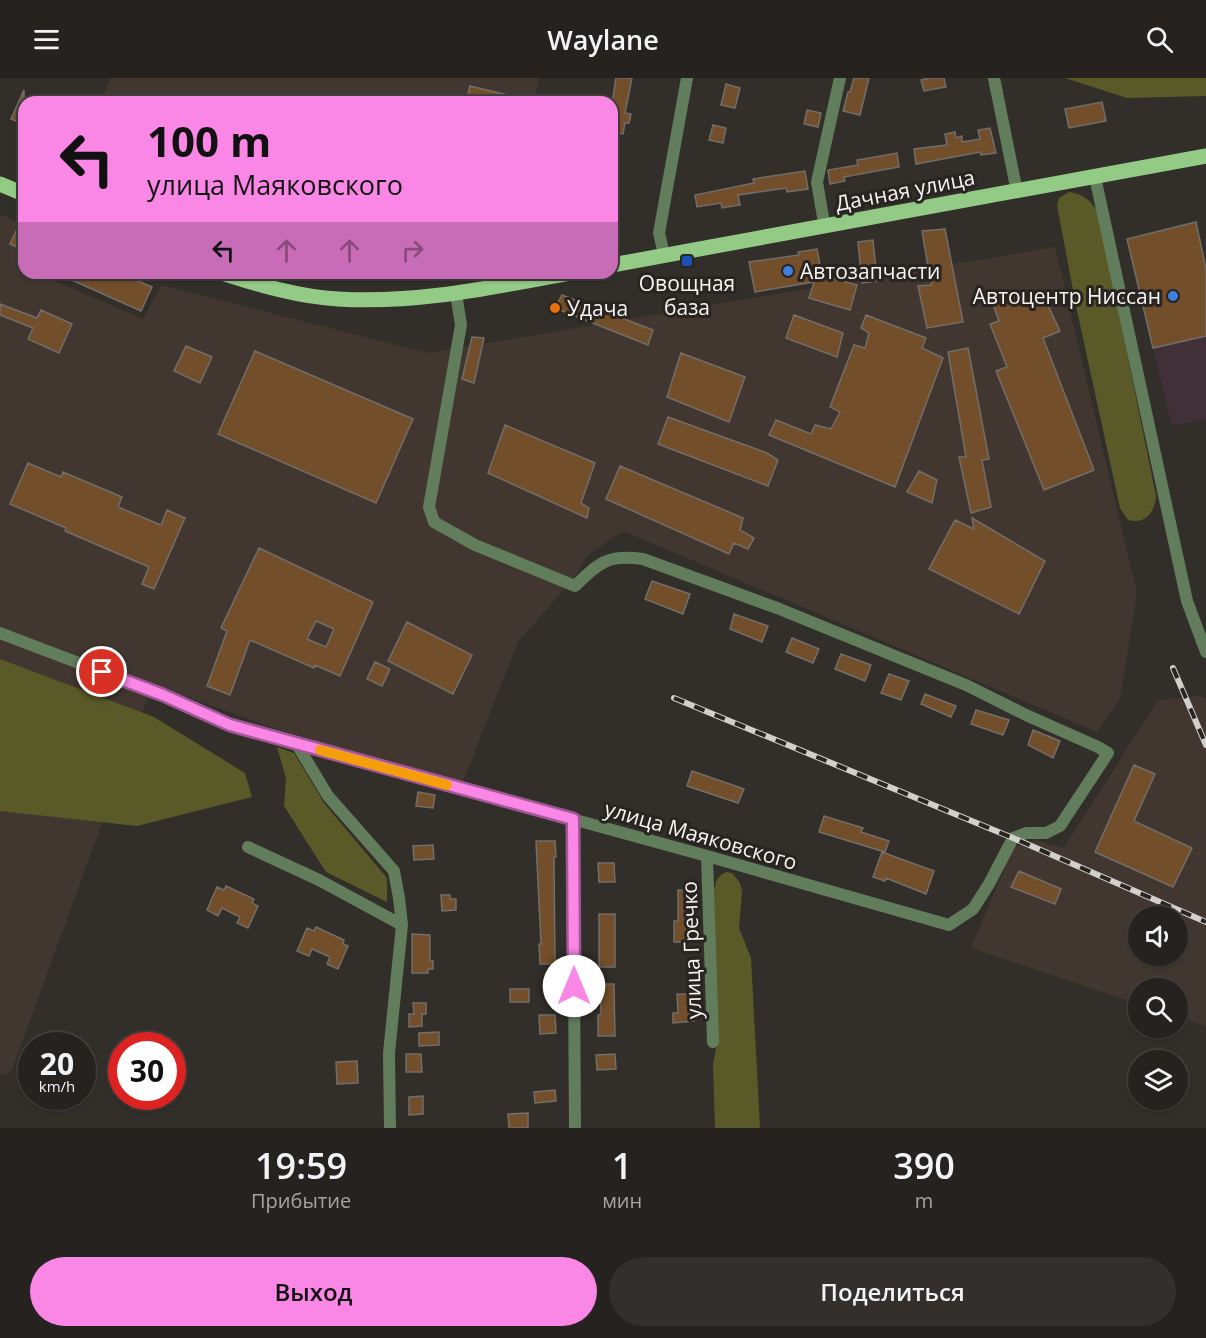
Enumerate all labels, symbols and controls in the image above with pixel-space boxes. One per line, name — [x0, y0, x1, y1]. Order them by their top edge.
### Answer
text: Waylane — [547, 21, 659, 58]
icon: menu — [30, 23, 63, 56]
icon: search — [1143, 23, 1176, 56]
text: 100 m — [147, 112, 271, 169]
icon: left — [48, 120, 126, 198]
street label: Дачная улица — [833, 163, 977, 217]
text: улица Маяковского — [147, 166, 403, 203]
icon: left — [207, 234, 240, 267]
icon: ahead — [270, 234, 303, 267]
icon: ahead — [333, 234, 366, 267]
icon: right — [396, 234, 429, 267]
marker: Овощная база — [680, 254, 694, 268]
place label: Автозапчасти — [800, 257, 940, 285]
marker: Автозапчасти — [781, 264, 795, 278]
place label: Овощная база — [639, 269, 735, 321]
place label: Автоцентр Ниссан — [973, 282, 1161, 310]
marker: Автоцентр Ниссан — [1166, 289, 1180, 303]
place label: Удача — [567, 294, 628, 322]
marker: Удача — [548, 301, 562, 315]
pin — [76, 646, 127, 697]
icon: arrive — [85, 655, 118, 688]
street label: улица Маяковского — [601, 794, 801, 876]
street label: улица Гречко — [675, 881, 707, 1019]
map controls — [1128, 906, 1188, 1110]
button: sound — [1128, 906, 1188, 966]
position arrow — [542, 954, 606, 1018]
button: search — [1128, 978, 1188, 1038]
speed limit sign: 30 — [108, 1032, 186, 1110]
text: 20 — [40, 1043, 74, 1084]
button: layers — [1128, 1050, 1188, 1110]
text: km/h — [39, 1076, 75, 1096]
text: 19:59 — [255, 1141, 347, 1190]
text: 1 — [612, 1141, 632, 1190]
text: 390 — [893, 1141, 955, 1190]
text: Прибытие — [251, 1187, 351, 1214]
text: мин — [602, 1187, 642, 1214]
text: m — [915, 1187, 933, 1214]
button: Выход — [30, 1257, 597, 1326]
button: Поделиться — [609, 1257, 1176, 1326]

